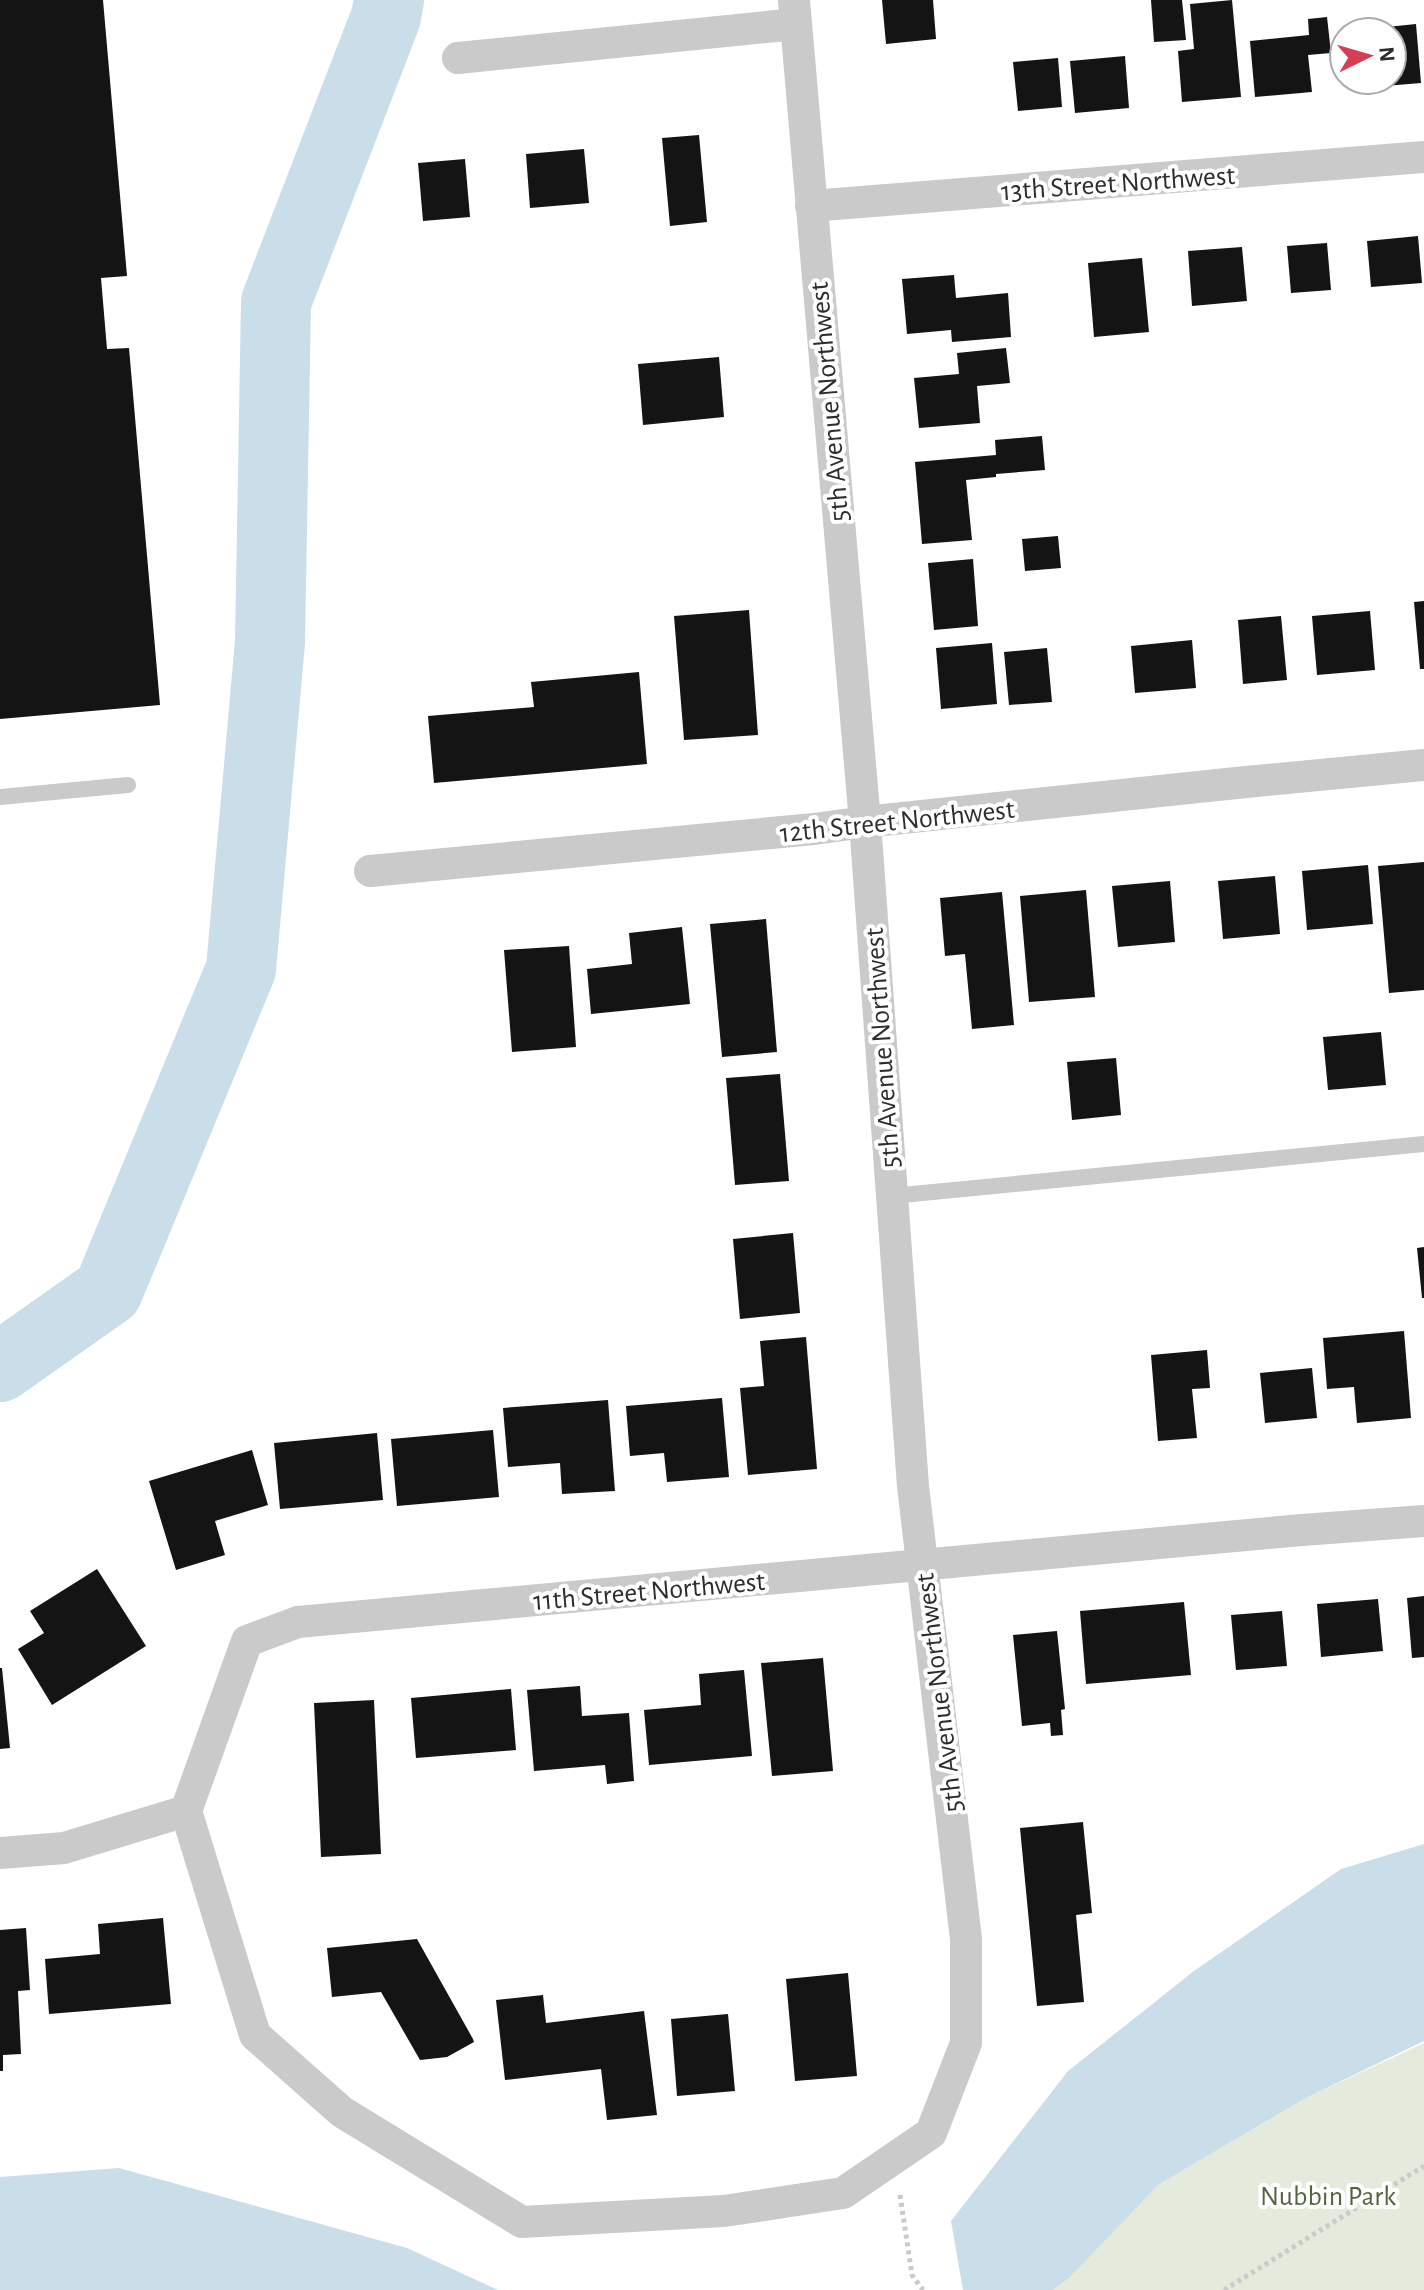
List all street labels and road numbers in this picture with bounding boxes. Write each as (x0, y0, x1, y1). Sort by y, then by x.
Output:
street label: 13th Street Northwest (1000, 162, 1236, 206)
street label: 5th Avenue Northwest (806, 281, 854, 523)
street label: 12th Street Northwest (779, 796, 1016, 848)
street label: 5th Avenue Northwest (861, 927, 905, 1169)
street label: 11th Street Northwest (532, 1568, 766, 1616)
street label: 5th Avenue Northwest (911, 1571, 969, 1814)

